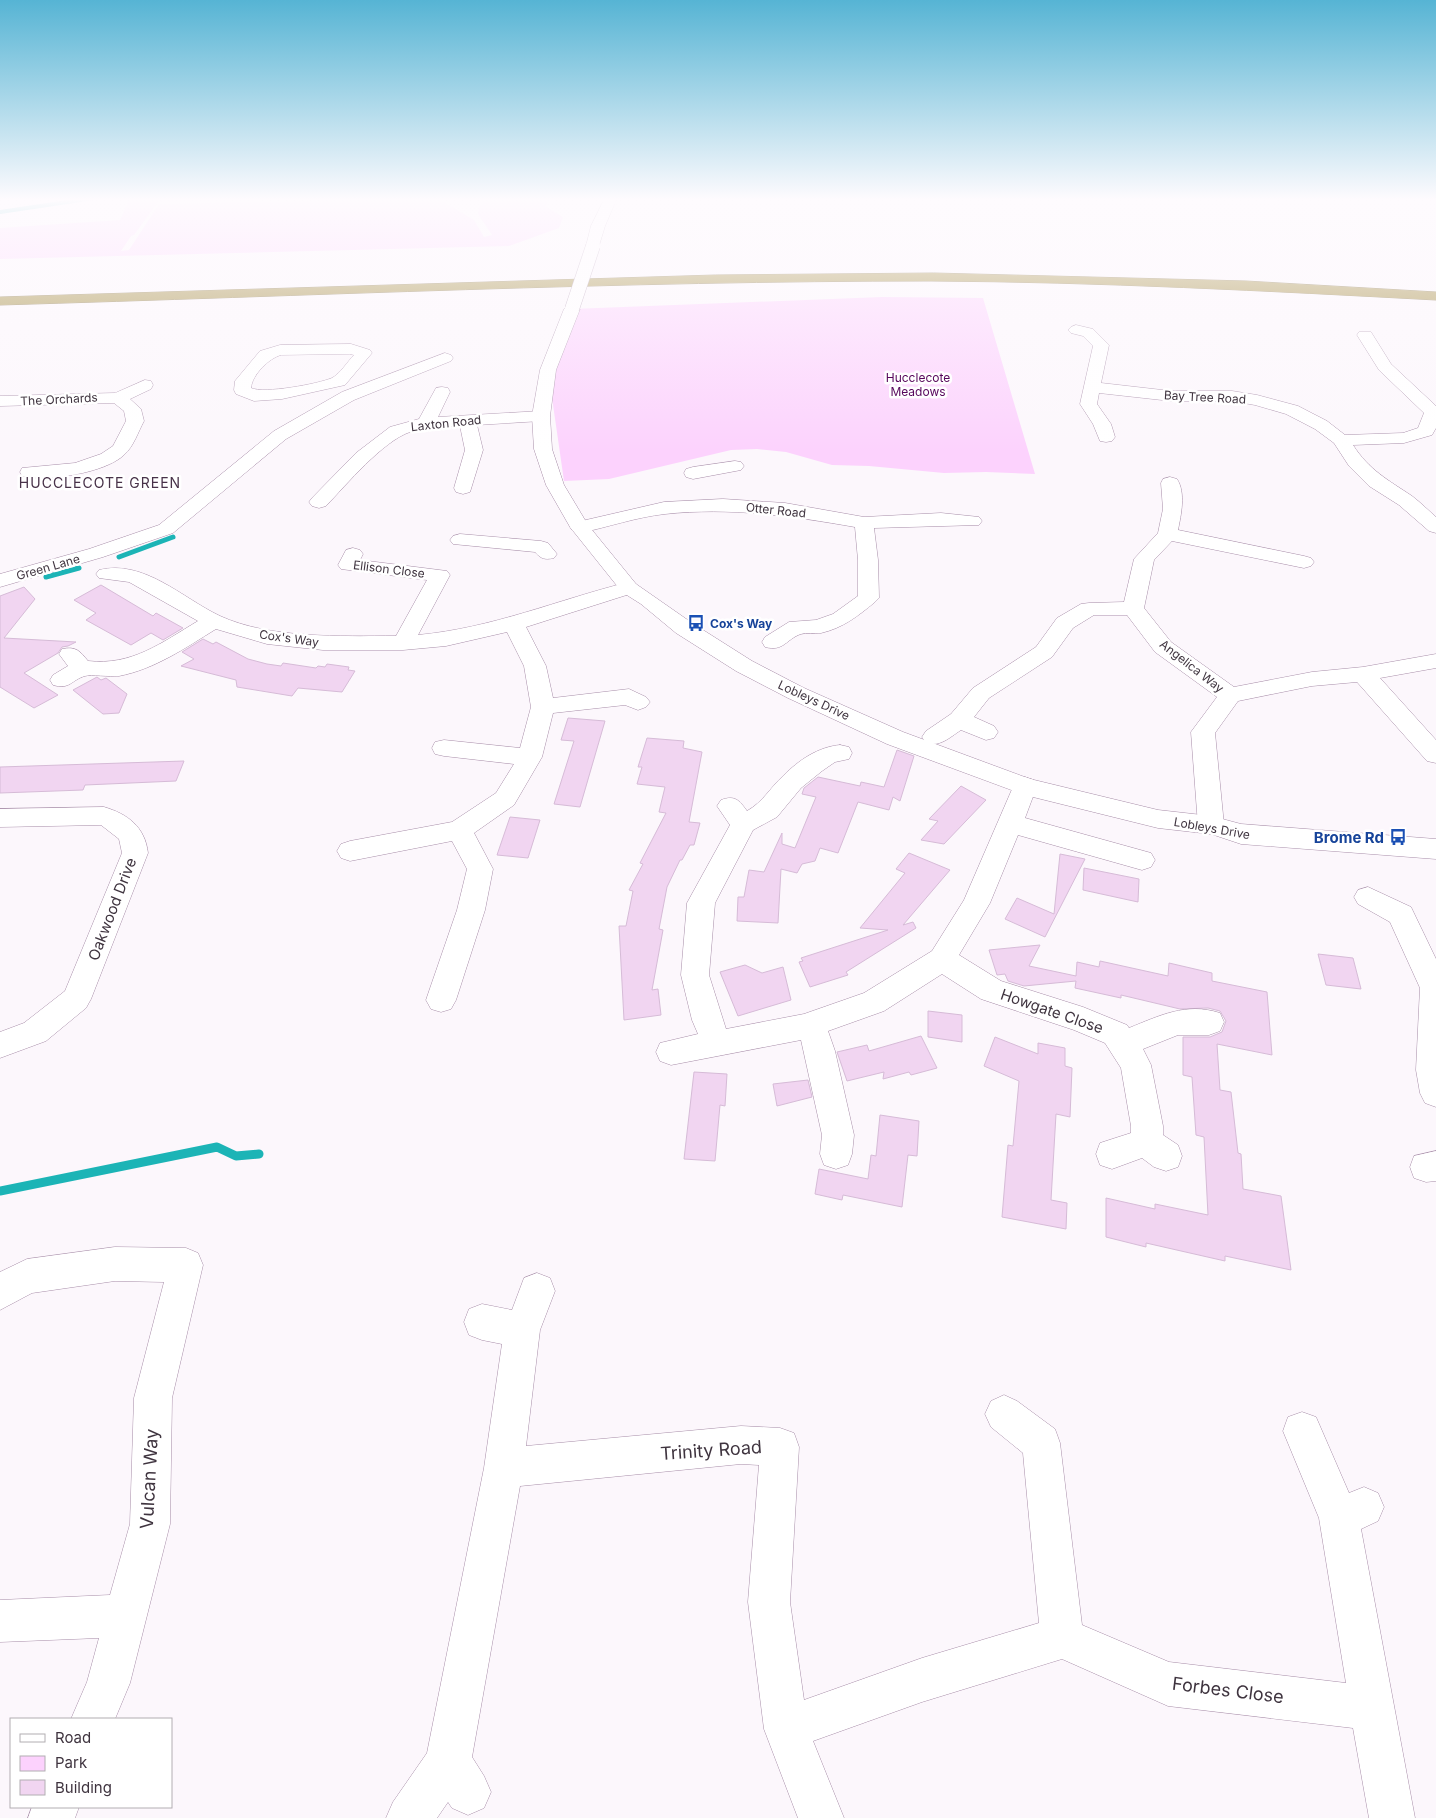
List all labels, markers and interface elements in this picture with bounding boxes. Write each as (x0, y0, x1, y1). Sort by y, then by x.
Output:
park label: Hucclecote Meadows (886, 370, 950, 399)
street label: Bay Tree Road (1164, 387, 1246, 407)
street label: The Orchards (20, 389, 98, 409)
street label: Laxton Road (410, 412, 482, 434)
district label: HUCCLECOTE GREEN (19, 474, 181, 491)
street label: Otter Road (745, 499, 807, 521)
street label: Green Lane (15, 551, 81, 583)
street label: Ellison Close (352, 557, 426, 581)
bus stop icon: Cox's Way (686, 613, 706, 633)
place label: Cox's Way (710, 616, 773, 631)
street label: Cox's Way (258, 626, 320, 650)
street label: Angelica Way (1157, 636, 1227, 696)
street label: Lobleys Drive (776, 677, 852, 723)
street label: Lobleys Drive (1173, 814, 1251, 842)
bus stop icon: Brome Rd (1388, 827, 1408, 847)
place label: Brome Rd (1314, 828, 1384, 847)
street label: Oakwood Drive (84, 855, 140, 963)
street label: Howgate Close (998, 985, 1106, 1037)
street label: Vulcan Way (136, 1428, 162, 1530)
street label: Trinity Road (659, 1436, 763, 1464)
street label: Forbes Close (1171, 1673, 1285, 1707)
legend (10, 1718, 172, 1808)
text: Road (55, 1728, 91, 1747)
text: Park (55, 1753, 88, 1772)
text: Building (55, 1778, 112, 1797)

